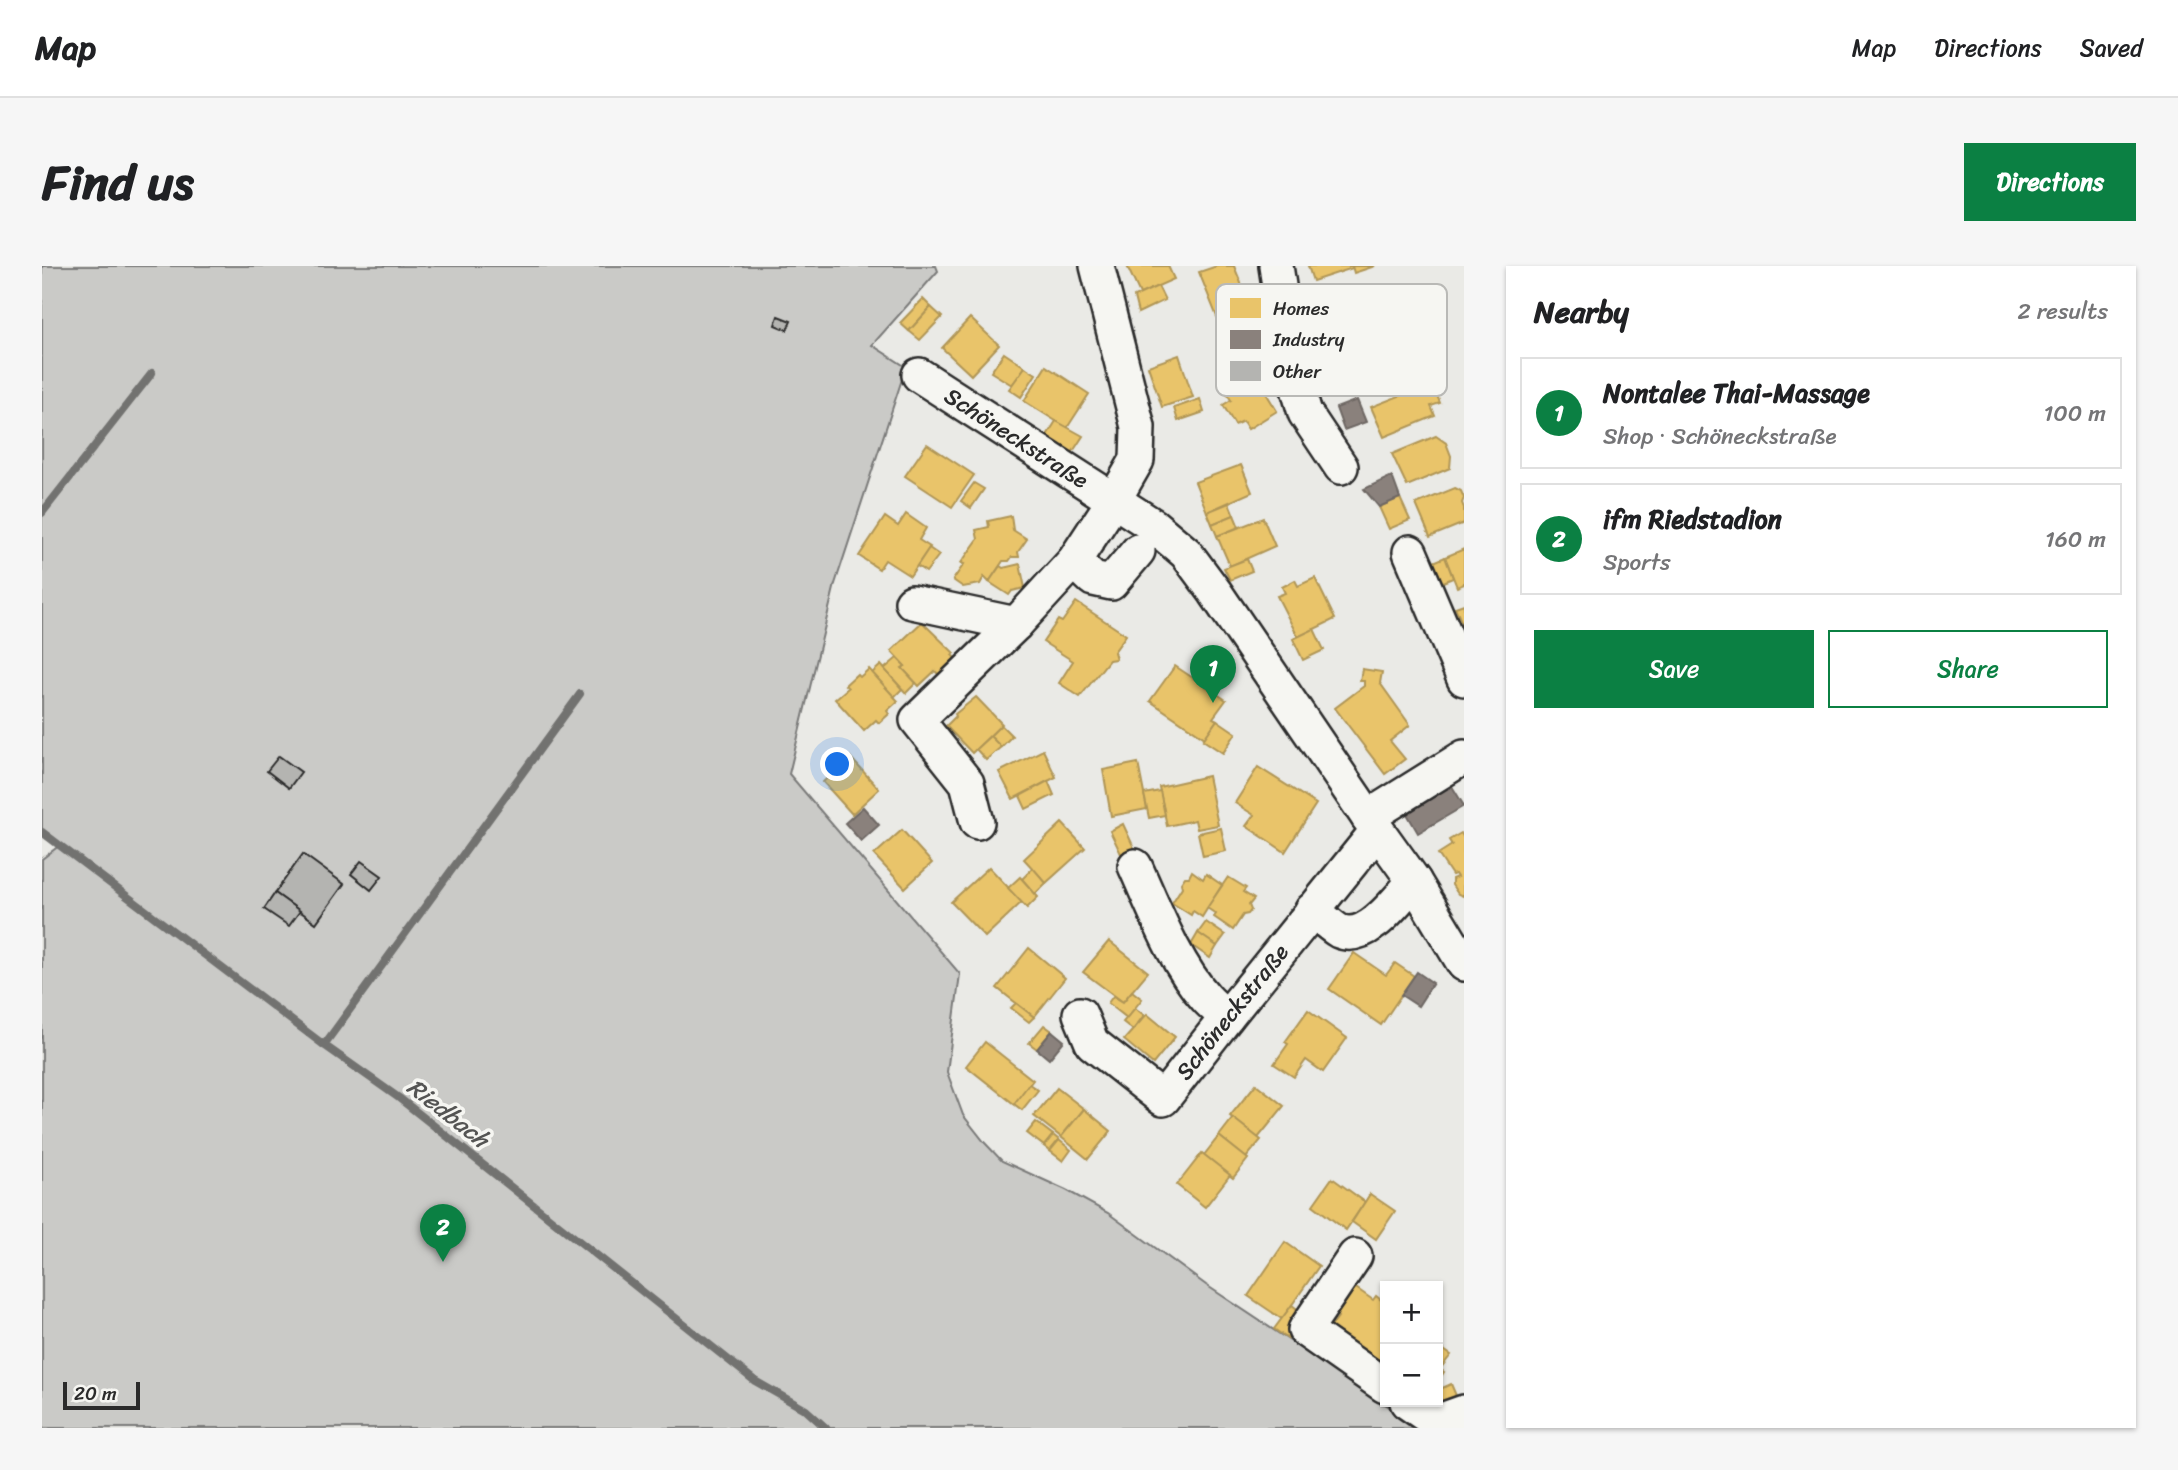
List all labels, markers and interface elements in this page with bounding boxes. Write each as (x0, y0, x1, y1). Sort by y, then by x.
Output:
text: Map (35, 19, 96, 77)
text: Map (1852, 27, 1896, 69)
text: Directions (1934, 27, 2042, 69)
text: Saved (2080, 27, 2143, 69)
text: Find us (42, 139, 194, 226)
button: Directions (1964, 143, 2136, 221)
legend (1216, 284, 1447, 396)
text: Nearby (1534, 285, 1629, 339)
text: 2 results (2017, 291, 2108, 332)
text: Homes (1273, 292, 1329, 325)
text: Industry (1272, 323, 1345, 356)
text: Other (1273, 355, 1322, 388)
text: Nontalee Thai-Massage (1603, 370, 1870, 416)
street label: Schöneckstraße (936, 376, 1097, 500)
text: 1 (1554, 393, 1564, 434)
text: 100 m (2043, 393, 2106, 434)
text: Shop · Schöneckstraße (1603, 416, 1837, 457)
text: ifm Riedstadion (1603, 496, 1782, 542)
text: 2 (1552, 519, 1566, 560)
text: 160 m (2045, 519, 2106, 560)
text: Sports (1603, 542, 1671, 583)
button: Save (1534, 630, 1814, 708)
button: Share (1828, 630, 2108, 708)
pin: 1 (1190, 645, 1236, 703)
your location (820, 747, 854, 781)
street label: Schöneckstraße (1164, 934, 1299, 1089)
water label: Riedbach (397, 1067, 501, 1160)
pin: 2 (420, 1204, 466, 1262)
map controls (1380, 1281, 1443, 1407)
button: + (1380, 1281, 1443, 1344)
button: − (1380, 1344, 1443, 1407)
text: 20 m (74, 1377, 117, 1410)
scale bar (63, 1379, 140, 1411)

